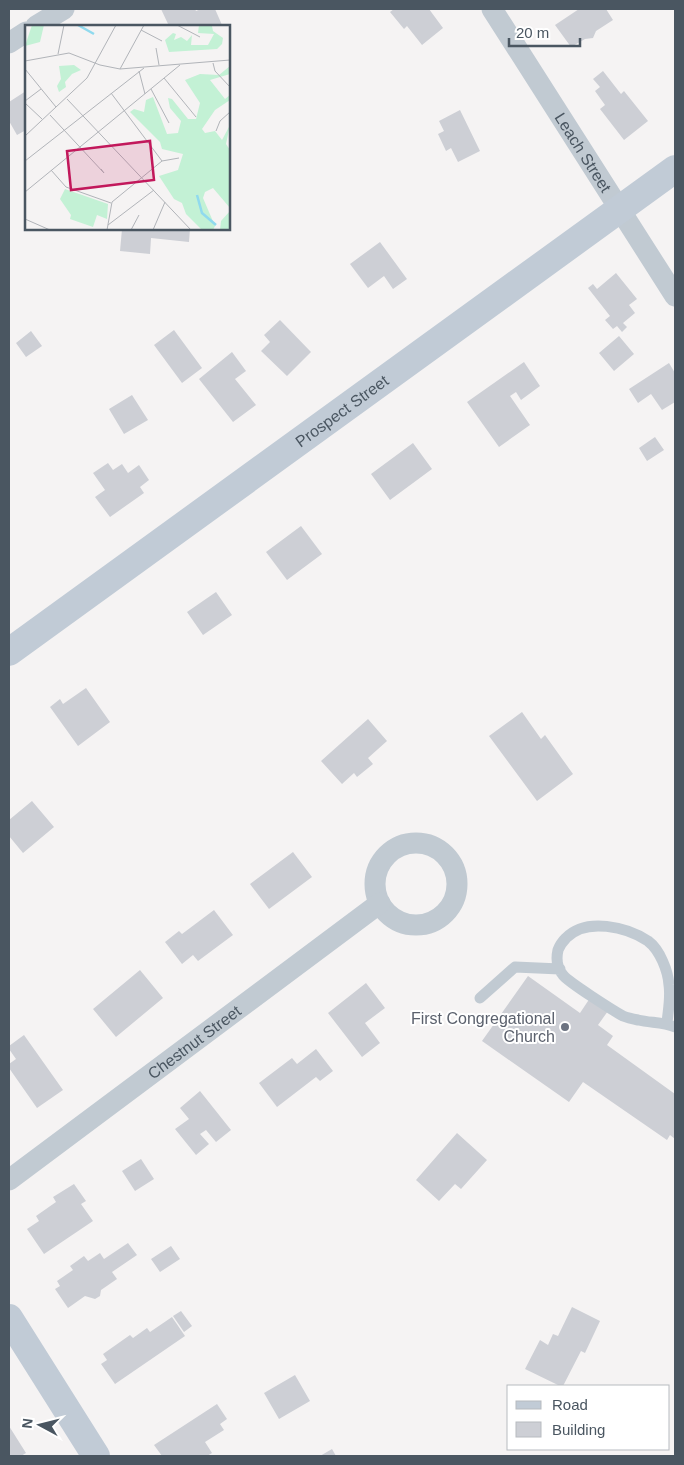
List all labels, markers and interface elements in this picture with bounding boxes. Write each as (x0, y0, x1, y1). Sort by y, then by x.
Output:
scale bar (509, 15, 580, 47)
text: 20 m (516, 24, 549, 41)
inset map (25, 25, 230, 230)
street label: Leach Street (551, 110, 615, 196)
street label: Prospect Street (292, 372, 392, 450)
street label: Chestnut Street (145, 1002, 244, 1082)
place label: First Congregational Church (411, 1010, 555, 1045)
marker: First Congregational Church (559, 1021, 571, 1033)
legend (507, 1385, 669, 1450)
text: Road (552, 1396, 588, 1413)
north arrow (15, 1400, 65, 1450)
text: N (19, 1417, 36, 1429)
text: Building (552, 1421, 605, 1438)

